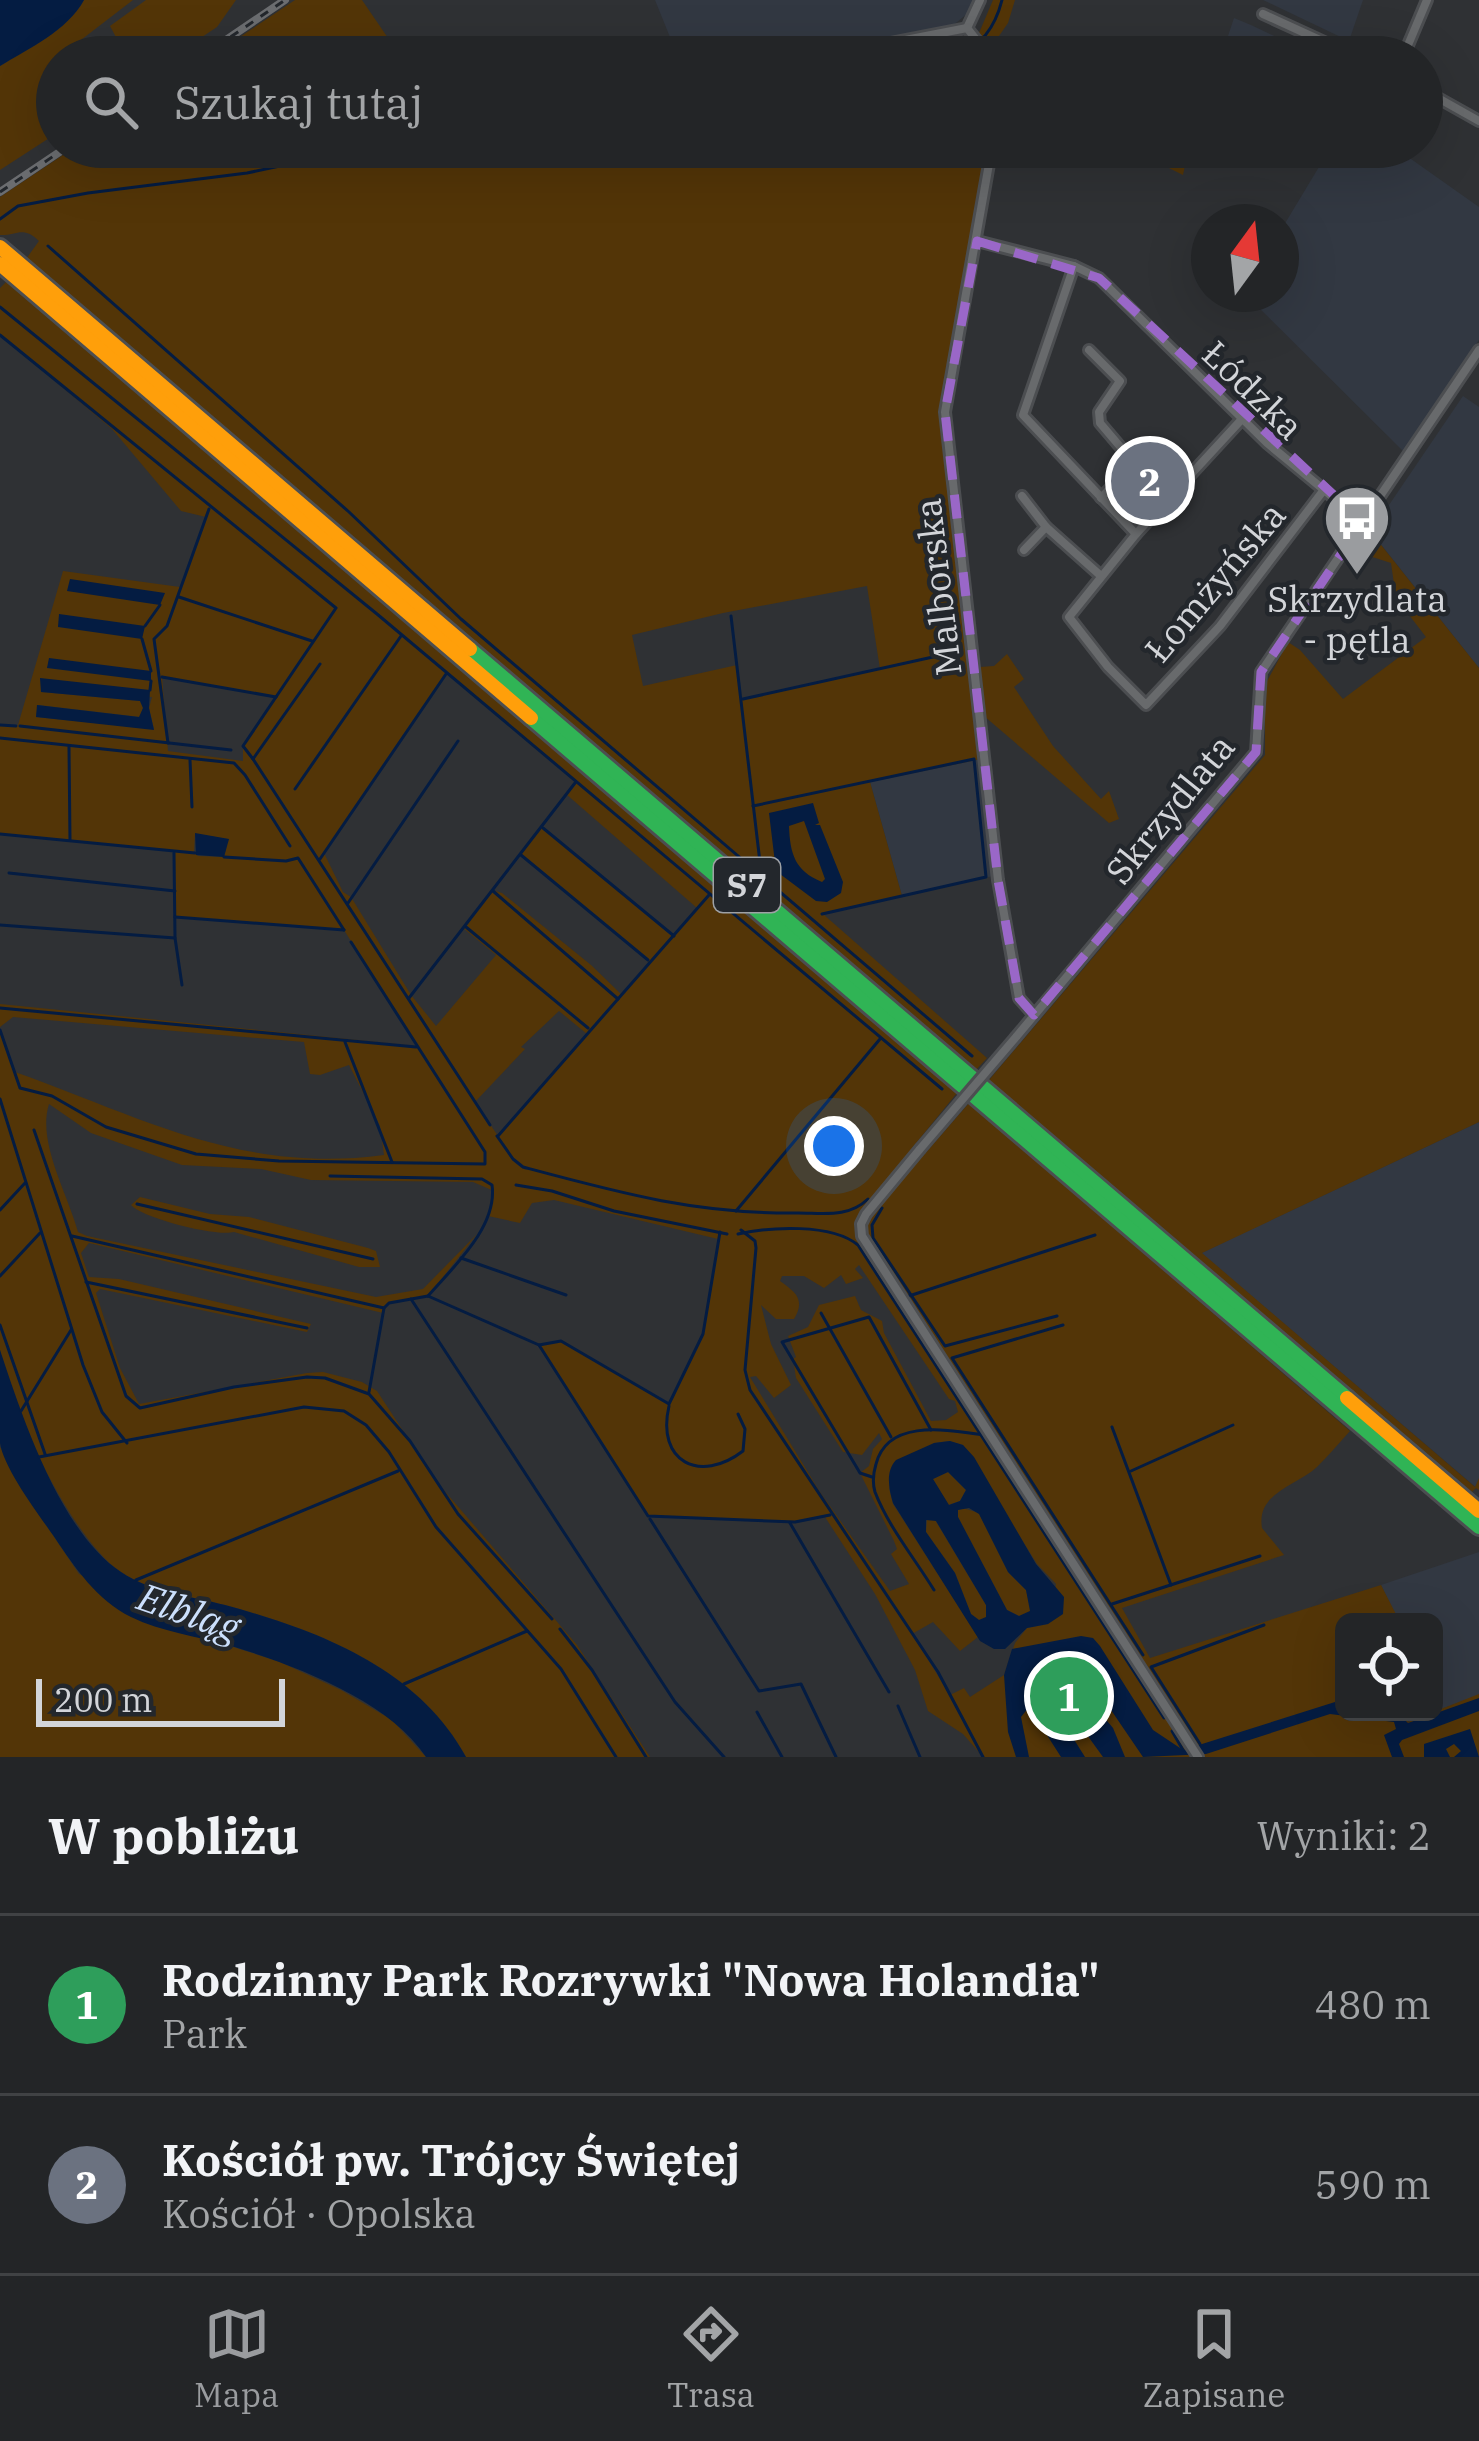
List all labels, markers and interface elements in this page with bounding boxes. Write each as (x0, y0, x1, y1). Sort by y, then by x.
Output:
search box (36, 36, 1443, 168)
icon: search (78, 69, 144, 135)
text: Szukaj tutaj (174, 73, 423, 131)
north arrow (1191, 204, 1299, 312)
street label: Łódzka (1193, 330, 1314, 449)
pin: 2 (1111, 436, 1189, 526)
bus stop icon: Skrzydlata - pętla (1322, 483, 1392, 577)
street label: Łomżyńska (1134, 492, 1295, 671)
street label: Malborska (903, 496, 972, 678)
place label: Skrzydlata - pętla (1267, 575, 1447, 663)
street label: Skrzydlata (1095, 724, 1244, 893)
road number: S7 (714, 858, 780, 912)
your location (804, 1116, 864, 1176)
water label: Elbląg (130, 1570, 248, 1653)
map controls (1335, 1613, 1443, 1721)
button: locate (1335, 1613, 1443, 1721)
pin: 1 (1030, 1651, 1108, 1741)
scale bar (36, 1673, 285, 1726)
text: 200 m (54, 1678, 153, 1721)
text: W pobliżu (48, 1802, 299, 1868)
text: Wyniki: 2 (1257, 1810, 1431, 1861)
text: Rodzinny Park Rozrywki "Nowa Holandia" (162, 1950, 1100, 2008)
text: 1 (75, 1979, 99, 2030)
text: 480 m (1315, 1979, 1431, 2030)
text: Park (162, 2008, 247, 2059)
text: Kościół pw. Trójcy Świętej (162, 2130, 740, 2188)
text: 2 (75, 2159, 99, 2210)
text: 590 m (1315, 2159, 1431, 2210)
text: Kościół · Opolska (162, 2188, 476, 2239)
tab: Mapa (194, 2301, 279, 2416)
tab: Trasa (667, 2301, 755, 2416)
tab: Zapisane (1143, 2301, 1285, 2416)

